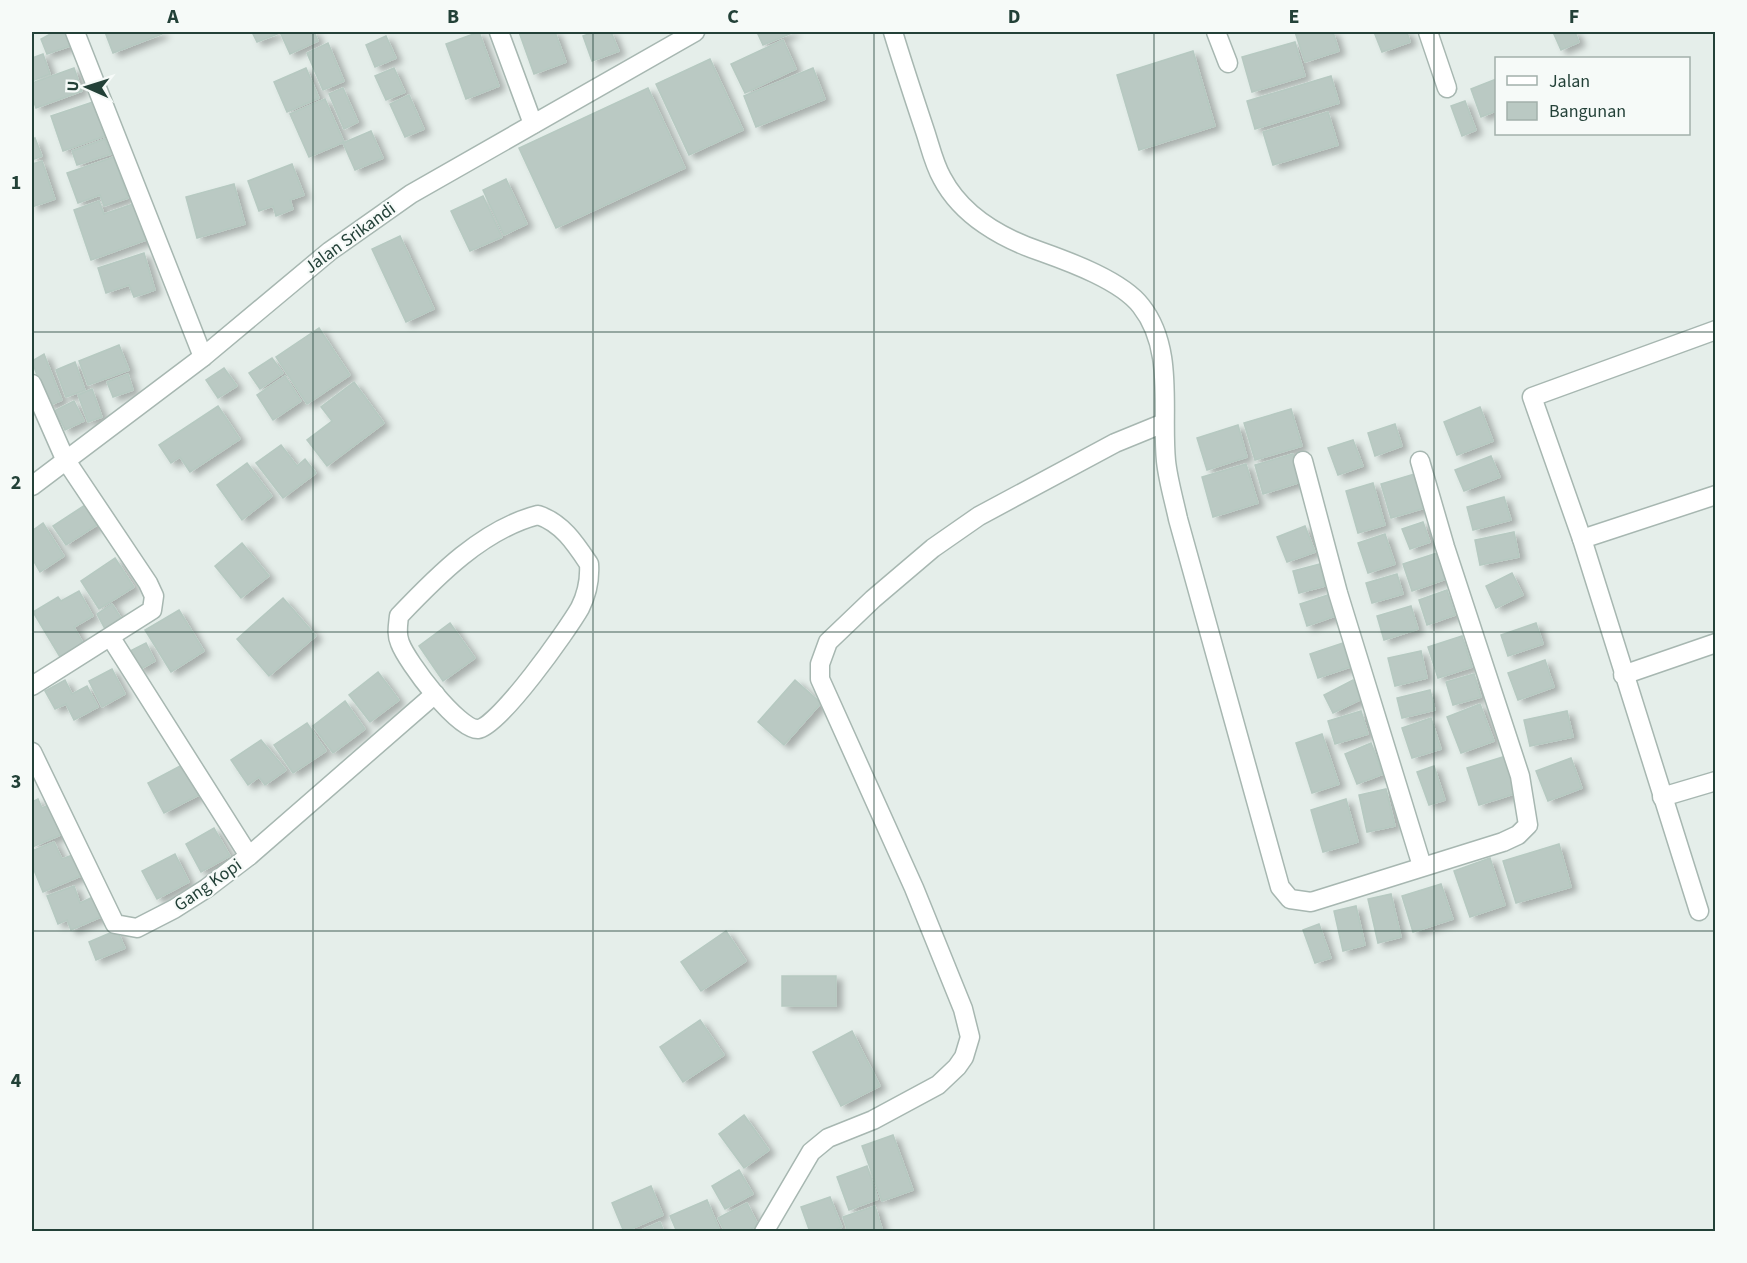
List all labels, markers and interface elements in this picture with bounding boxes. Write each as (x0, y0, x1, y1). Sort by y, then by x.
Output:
text: A (166, 3, 179, 31)
text: B (447, 3, 459, 31)
text: C (727, 3, 739, 31)
text: D (1008, 3, 1020, 31)
text: E (1289, 3, 1299, 31)
text: F (1569, 3, 1579, 31)
north arrow (57, 57, 117, 117)
legend (1495, 57, 1690, 135)
text: Jalan (1549, 69, 1590, 94)
text: U (62, 80, 84, 92)
text: Bangunan (1549, 99, 1626, 124)
text: 1 (11, 169, 21, 197)
street label: Jalan Srikandi (299, 196, 401, 280)
text: 2 (11, 469, 21, 497)
text: 3 (11, 768, 21, 796)
street label: Gang Kopi (169, 853, 247, 917)
text: 4 (11, 1067, 22, 1095)

